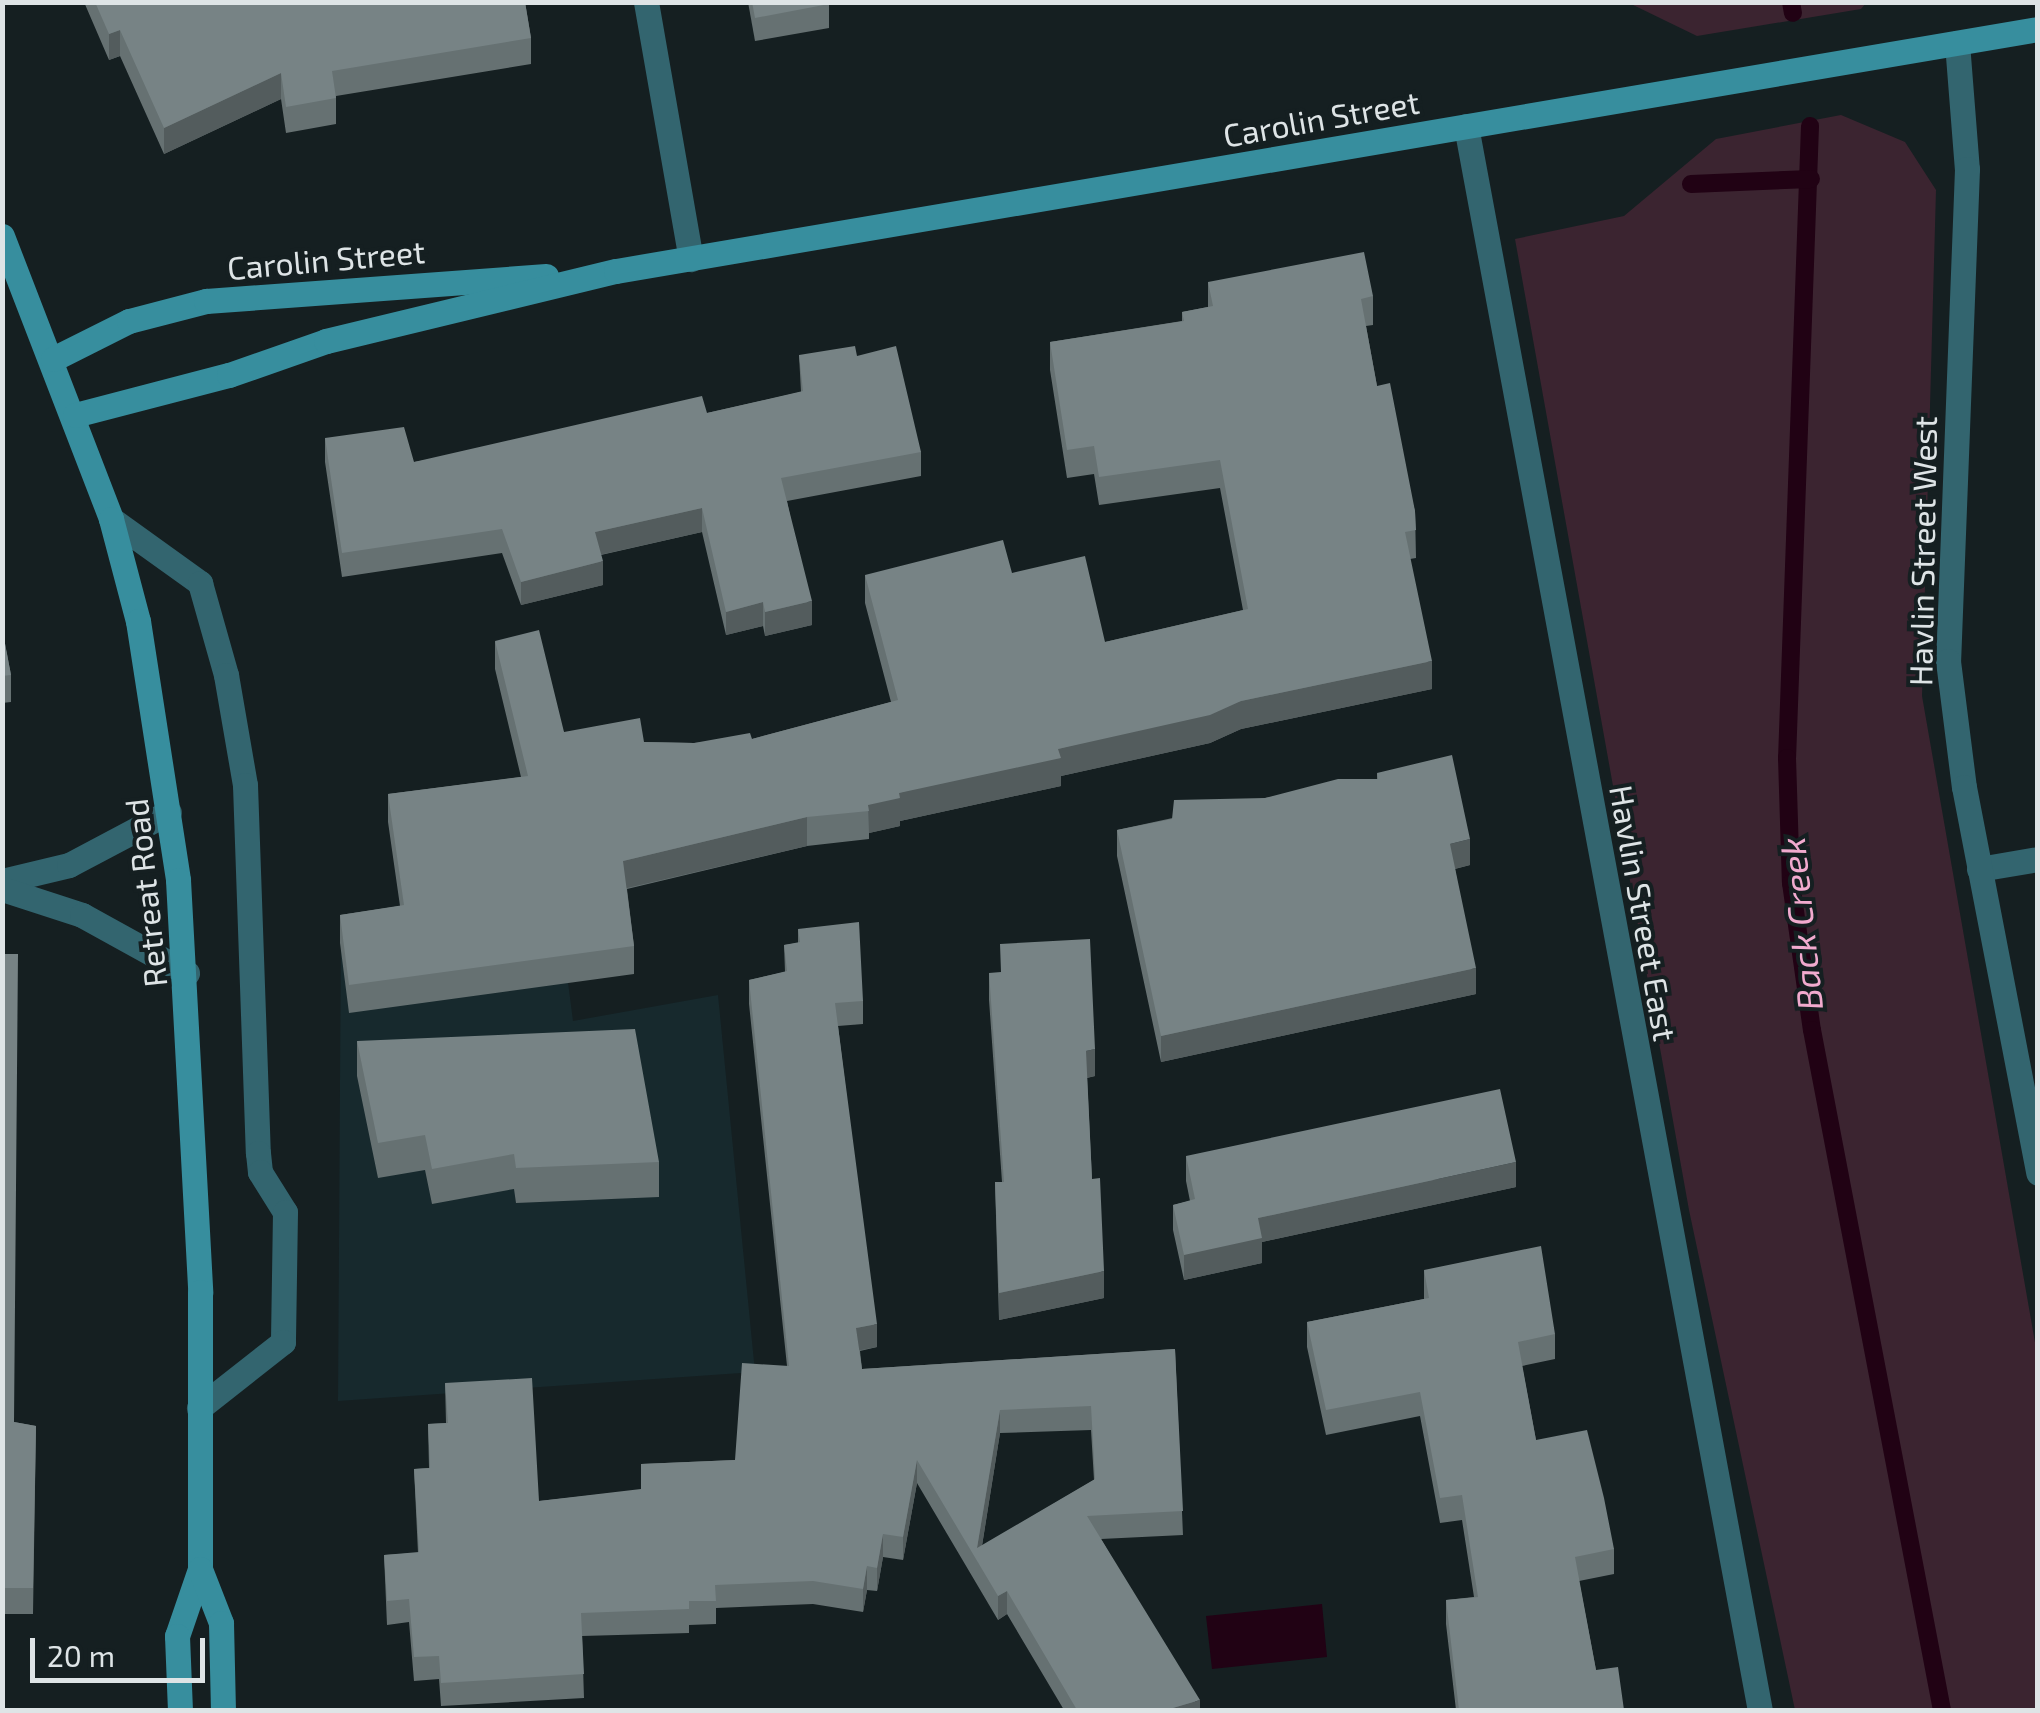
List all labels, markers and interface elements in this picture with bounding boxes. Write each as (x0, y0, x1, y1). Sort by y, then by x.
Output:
street label: Carolin Street (1220, 82, 1422, 154)
street label: Carolin Street (225, 231, 427, 287)
street label: Havlin Street West (1900, 415, 1944, 687)
street label: Havlin Street East (1603, 782, 1685, 1044)
street label: Retreat Road (116, 797, 174, 989)
water label: Back Creek (1770, 835, 1830, 1013)
scale bar (35, 1618, 210, 1680)
text: 20 m (47, 1637, 115, 1673)

